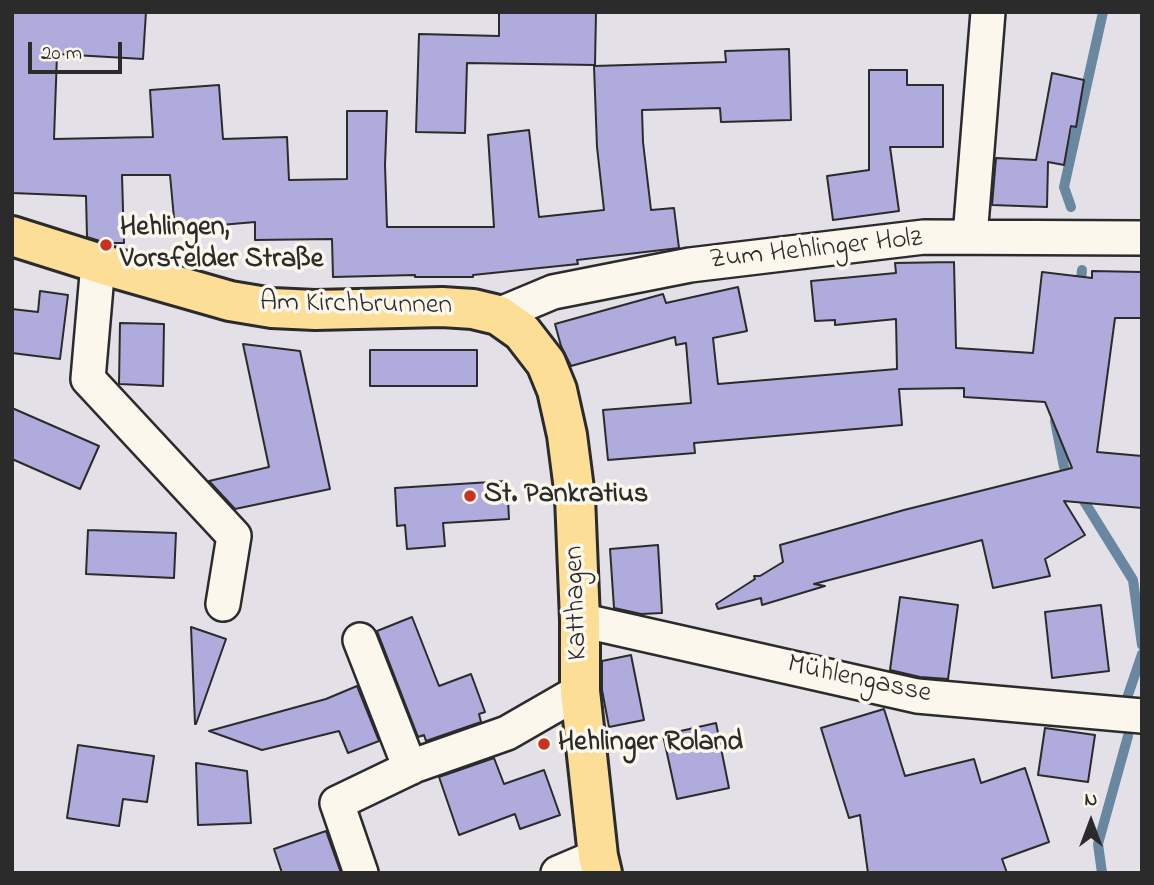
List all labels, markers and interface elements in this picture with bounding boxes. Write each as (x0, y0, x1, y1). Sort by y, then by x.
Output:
scale bar (32, 28, 126, 72)
text: 20 m (41, 39, 82, 69)
place label: Hehlingen, Vorsfelder Straße (120, 212, 323, 278)
street label: Zum Hehlinger Holz (708, 223, 924, 279)
marker: Hehlingen, Vorsfelder Straße (98, 237, 114, 253)
street label: Am Kirchbrunnen (260, 288, 452, 324)
place label: St. Pankratius (484, 479, 648, 513)
marker: St. Pankratius (462, 488, 478, 504)
street label: Katthagen (559, 545, 597, 661)
street label: Mühlengasse (784, 649, 934, 713)
place label: Hehlinger Roland (558, 727, 743, 761)
marker: Hehlinger Roland (536, 736, 552, 752)
north arrow (1056, 787, 1126, 857)
text: N (1085, 787, 1097, 814)

